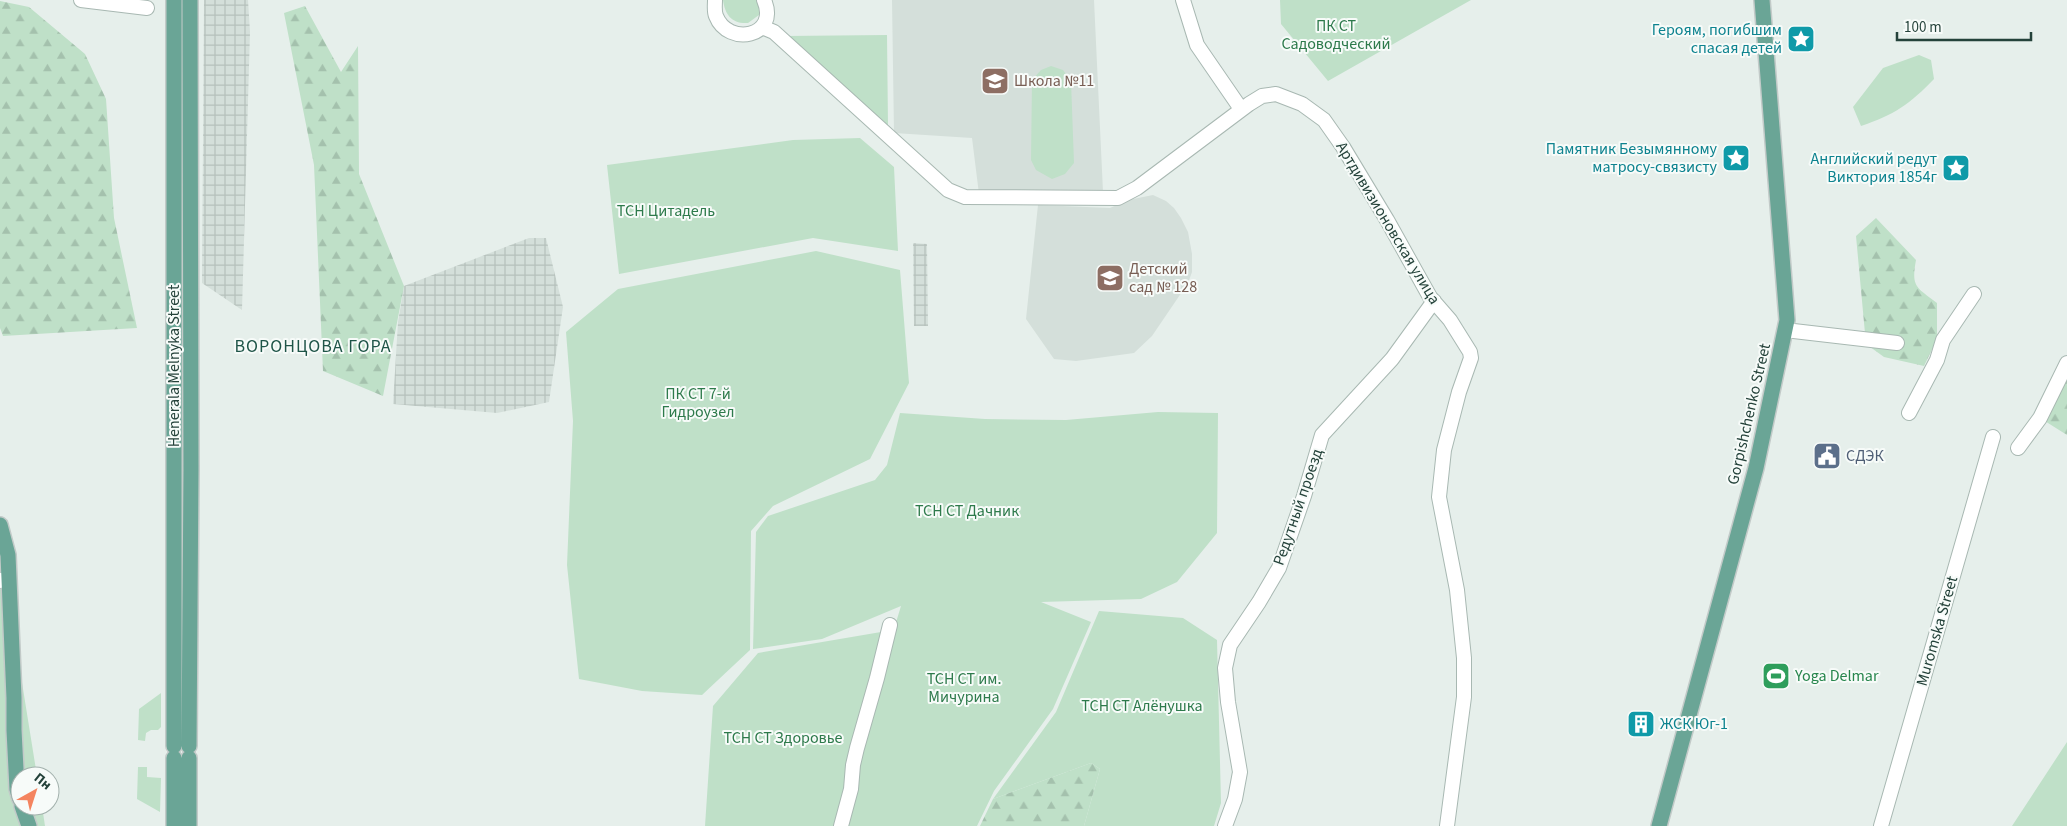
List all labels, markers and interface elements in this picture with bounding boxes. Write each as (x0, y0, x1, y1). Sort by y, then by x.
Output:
scale bar (1897, 10, 2031, 42)
park label: ПК СТ Садоводческий (1281, 15, 1391, 55)
text: 100 m (1904, 17, 1942, 38)
place label: Героям, погибшим спасая детей (1652, 19, 1782, 59)
place icon: Героям, погибшим спасая детей (1786, 24, 1816, 54)
school or university icon: Школа №11 (980, 66, 1010, 96)
place label: Школа №11 (1014, 70, 1094, 92)
street label: Артдивизионовская улица (1331, 138, 1445, 308)
place label: Памятник Безымянному матросу-связисту (1546, 138, 1718, 178)
place icon: Памятник Безымянному матросу-связисту (1721, 143, 1751, 173)
place label: Английский редут Виктория 1854г (1810, 148, 1937, 188)
place icon: Английский редут Виктория 1854г (1941, 153, 1971, 183)
park label: ТСН Цитадель (617, 200, 715, 222)
place label: Детский сад № 128 (1129, 258, 1197, 298)
school or university icon: Детский сад № 128 (1095, 263, 1125, 293)
street label: Henerala Melnyka Street (163, 284, 185, 447)
district label: ВОРОНЦОВА ГОРА (234, 334, 392, 359)
street label: Gorpishchenko Street (1722, 341, 1776, 487)
park label: ПК СТ 7-й Гидроузел (661, 383, 735, 423)
public building icon: СДЭК (1812, 441, 1842, 471)
street label: Редутный проезд (1268, 445, 1328, 568)
place label: СДЭК (1846, 445, 1884, 467)
park label: ТСН СТ Дачник (915, 500, 1019, 522)
street label: Muromska Street (1911, 573, 1963, 689)
sports icon: Yoga Delmar (1761, 661, 1791, 691)
place label: Yoga Delmar (1794, 665, 1879, 687)
park label: ТСН СТ им. Мичурина (927, 668, 1001, 708)
park label: ТСН СТ Алёнушка (1081, 695, 1203, 717)
building icon: ЖСК Юг-1 (1626, 709, 1656, 739)
place label: ЖСК Юг-1 (1660, 713, 1728, 735)
park label: ТСН СТ Здоровье (723, 727, 843, 749)
north arrow (10, 766, 60, 816)
text: Пн (29, 768, 56, 795)

